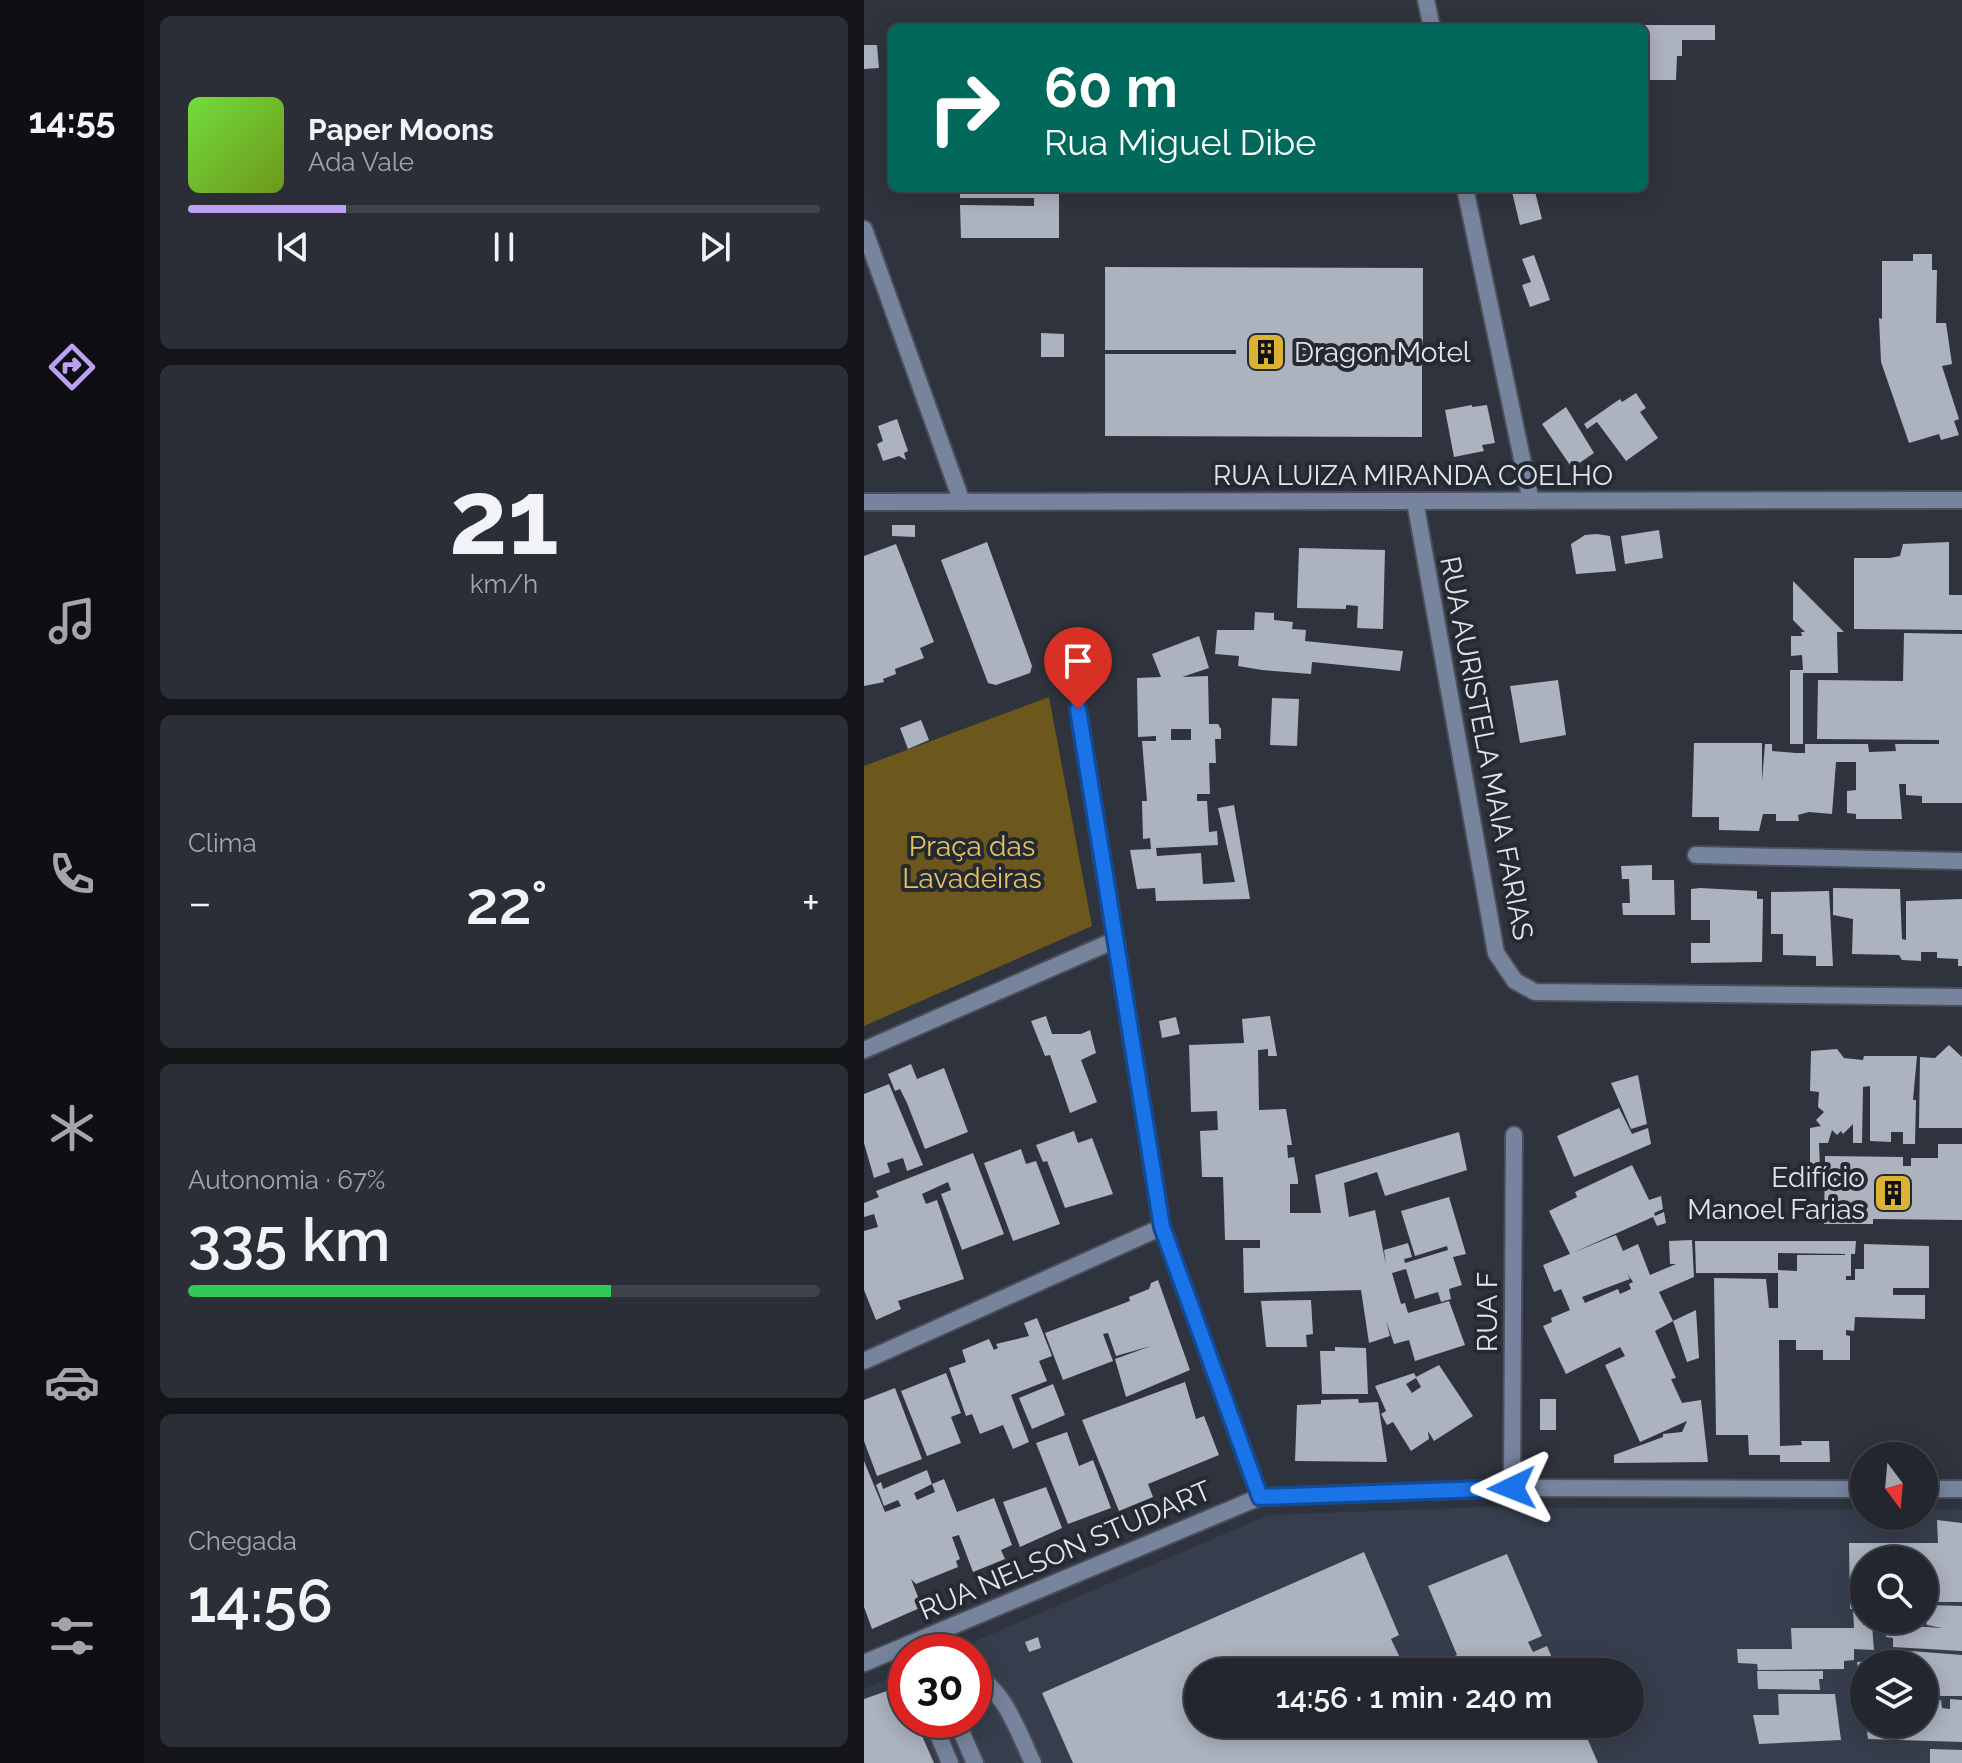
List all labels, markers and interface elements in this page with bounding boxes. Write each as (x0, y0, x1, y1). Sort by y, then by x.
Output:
text: 60 m (1044, 54, 1178, 120)
icon: right (912, 56, 1016, 160)
text: 14:55 (28, 99, 116, 141)
text: Paper Moons (308, 112, 494, 147)
text: Rua Miguel Dibe (1044, 121, 1316, 163)
text: Ada Vale (308, 147, 414, 177)
icon: previous (271, 225, 315, 269)
icon: pause (482, 225, 526, 269)
icon: next (693, 225, 737, 269)
building icon: Dragon Motel (1245, 331, 1287, 373)
place label: Dragon Motel (1294, 336, 1471, 369)
icon: directions (44, 339, 100, 395)
text: 21 (449, 456, 559, 578)
street label: RUA LUIZA MIRANDA COELHO (1213, 459, 1613, 492)
street label: RUA AURISTELA MAIA FARIAS (1433, 553, 1540, 943)
text: km/h (470, 569, 538, 599)
icon: music (44, 593, 100, 649)
pin (1044, 627, 1112, 709)
icon: arrive (1056, 639, 1100, 683)
text: Clima (188, 828, 257, 858)
park label: Praça das Lavadeiras (902, 830, 1042, 895)
icon: phone (44, 846, 100, 902)
text: 22° (466, 868, 548, 938)
text: − (188, 877, 212, 928)
text: + (802, 877, 820, 928)
icon: climate (44, 1100, 100, 1156)
place label: Edifício Manoel Farias (1687, 1161, 1865, 1226)
text: Autonomia · 67% (188, 1165, 385, 1195)
building icon: Edifício Manoel Farias (1872, 1172, 1914, 1214)
text: 335 km (188, 1205, 390, 1275)
street label: RUA F (1471, 1272, 1504, 1352)
icon: car (44, 1354, 100, 1410)
north arrow (1850, 1442, 1938, 1530)
map controls (1850, 1442, 1938, 1738)
position arrow (1470, 1446, 1554, 1530)
street label: RUA NELSON STUDART (914, 1474, 1216, 1627)
text: Chegada (188, 1526, 297, 1556)
button: search (1850, 1546, 1938, 1634)
text: 14:56 (188, 1566, 333, 1636)
icon: filters (44, 1608, 100, 1664)
speed limit sign: 30 (888, 1634, 992, 1738)
button: layers (1850, 1650, 1938, 1738)
text: 14:56 · 1 min · 240 m (1276, 1680, 1552, 1715)

